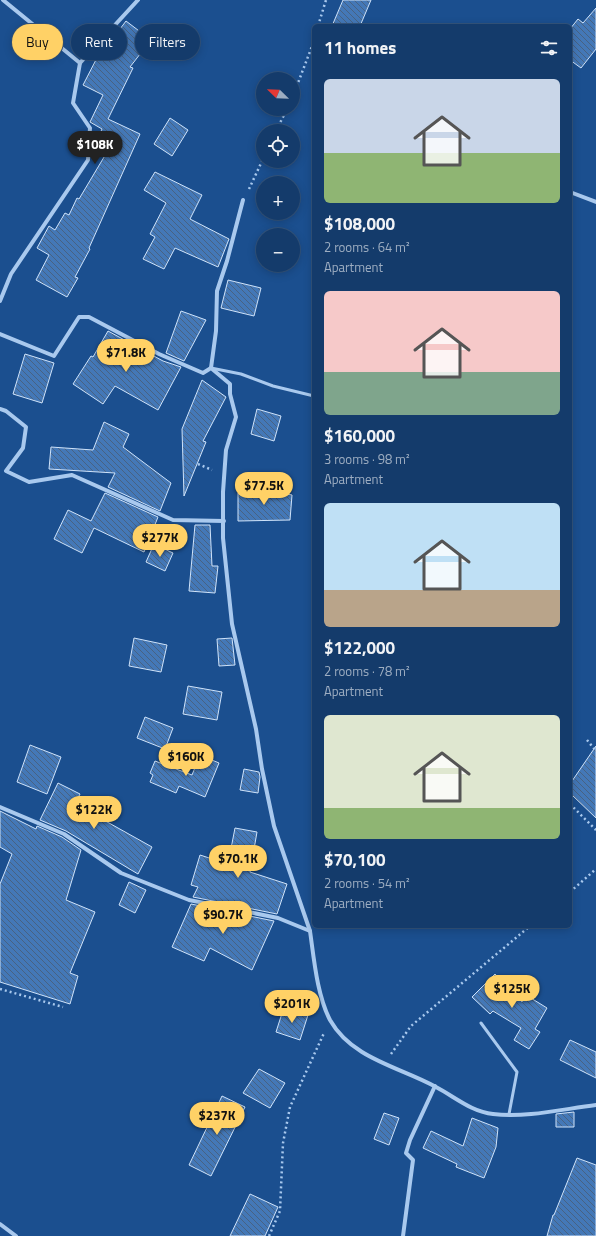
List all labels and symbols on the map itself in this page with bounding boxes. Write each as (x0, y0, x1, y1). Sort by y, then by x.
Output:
north arrow (256, 72, 300, 116)
pin: $108K (67, 131, 123, 165)
pin: $71.8K (93, 339, 159, 373)
pin: $77.5K (231, 472, 297, 506)
pin: $277K (132, 524, 188, 558)
pin: $160K (158, 743, 214, 777)
pin: $122K (66, 796, 122, 830)
pin: $70.1K (205, 845, 271, 879)
pin: $90.7K (190, 901, 256, 935)
pin: $125K (484, 975, 540, 1009)
pin: $201K (264, 990, 320, 1024)
pin: $237K (189, 1102, 245, 1136)

